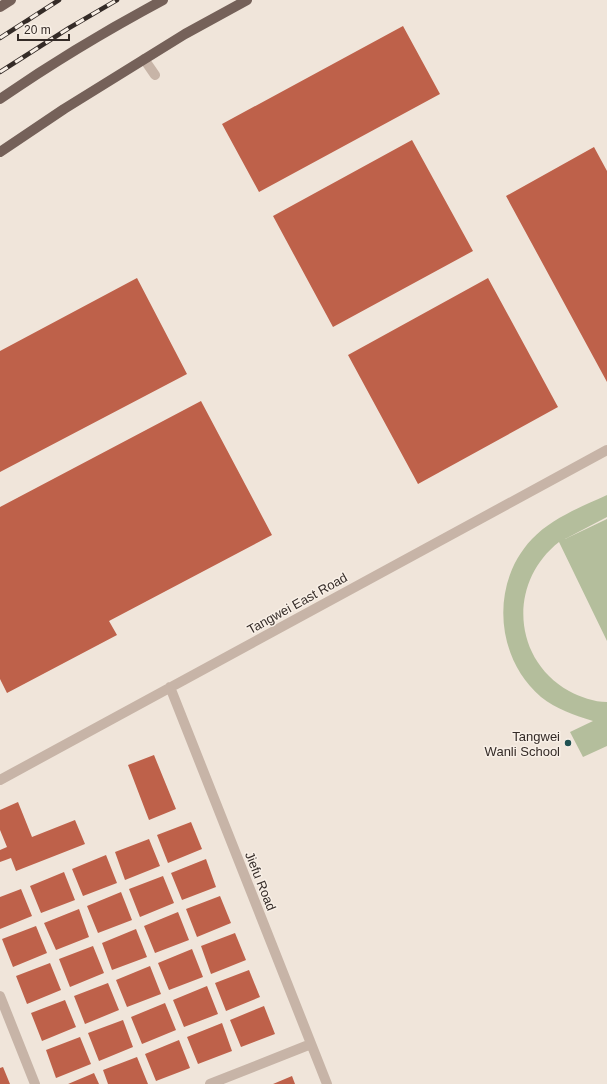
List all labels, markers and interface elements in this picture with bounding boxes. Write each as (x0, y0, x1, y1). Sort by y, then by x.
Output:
scale bar (18, 16, 69, 42)
text: 20 m (24, 23, 51, 37)
street label: Tangwei East Road (245, 570, 350, 637)
place label: Tangwei Wanli School (485, 729, 560, 759)
marker: Tangwei Wanli School (563, 738, 573, 748)
street label: Jiefu Road (242, 850, 279, 913)

